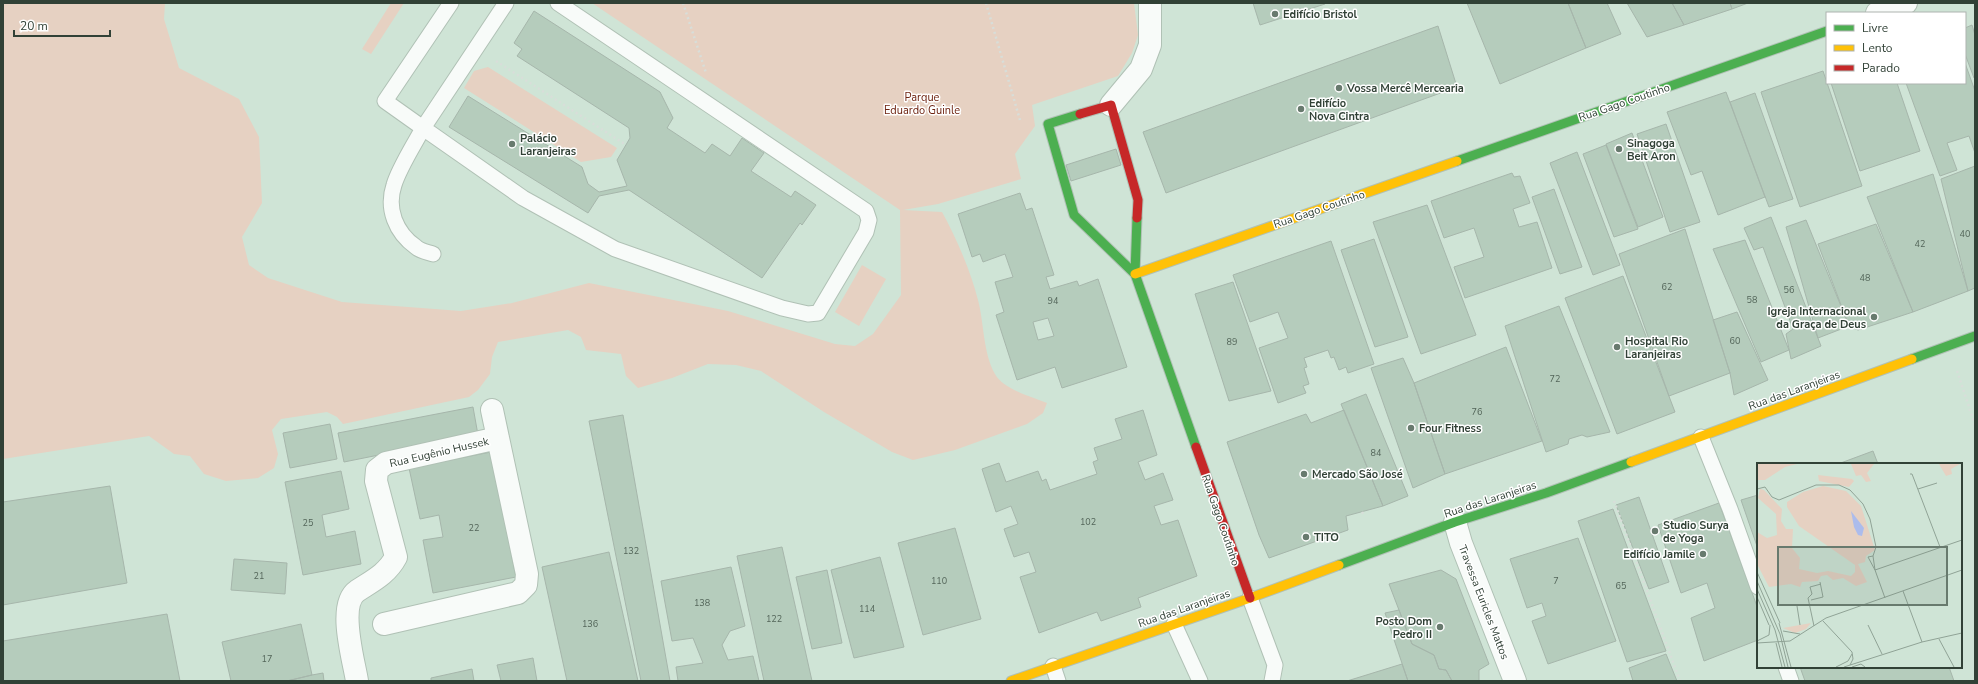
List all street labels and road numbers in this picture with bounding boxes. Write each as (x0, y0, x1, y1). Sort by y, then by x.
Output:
street label: Rua Gago Coutinho (1576, 80, 1672, 125)
street label: Rua Gago Coutinho (1271, 187, 1367, 232)
street label: Rua das Laranjeiras (1746, 367, 1842, 414)
street label: Rua Eugênio Hussek (388, 434, 491, 471)
street label: Rua Gago Coutinho (1198, 472, 1243, 568)
street label: Rua das Laranjeiras (1442, 477, 1538, 521)
street label: Travessa Euricles Mattos (1455, 543, 1512, 662)
street label: Rua das Laranjeiras (1136, 586, 1232, 631)

